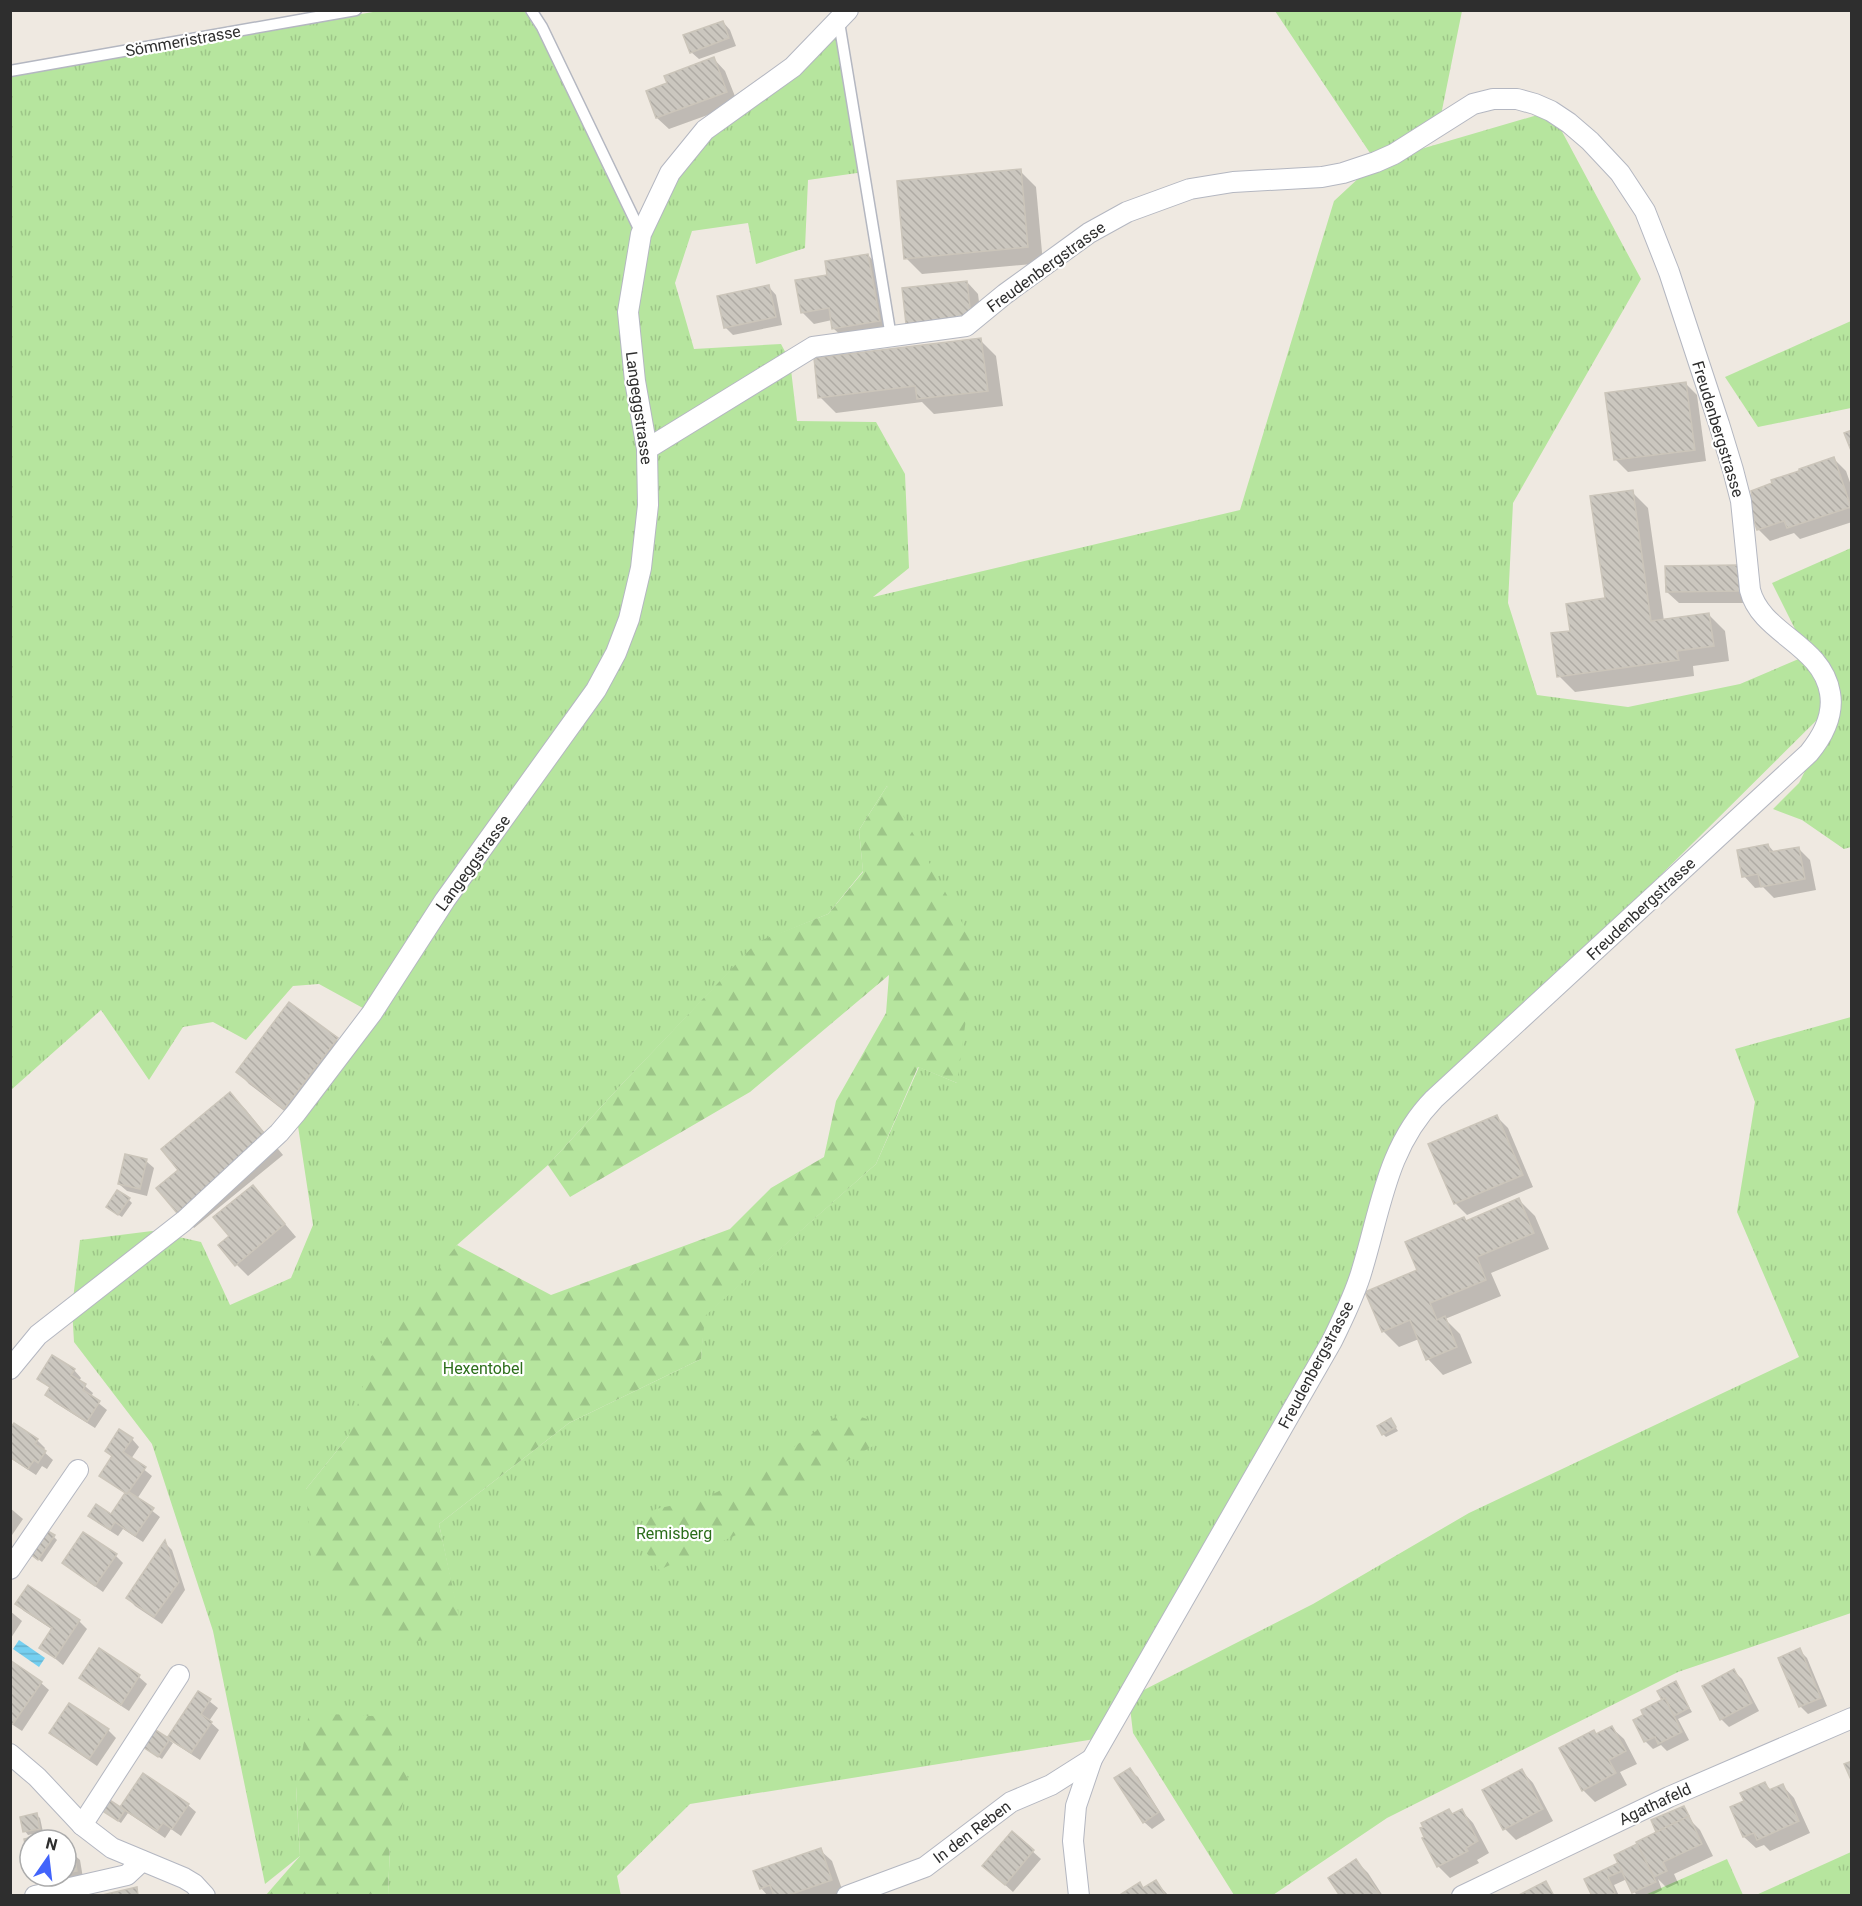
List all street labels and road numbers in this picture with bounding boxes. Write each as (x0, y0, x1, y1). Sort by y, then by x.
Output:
street label: Sömmeristrasse (124, 22, 242, 60)
street label: Freudenbergstrasse (983, 218, 1109, 316)
street label: Langeggstrasse (622, 350, 656, 466)
street label: Freudenbergstrasse (1688, 359, 1748, 499)
street label: Langeggstrasse (432, 811, 514, 915)
street label: Freudenbergstrasse (1583, 854, 1699, 964)
street label: Freudenbergstrasse (1274, 1298, 1358, 1432)
street label: Agathafeld (1616, 1779, 1694, 1829)
street label: In den Reben (929, 1797, 1015, 1867)

